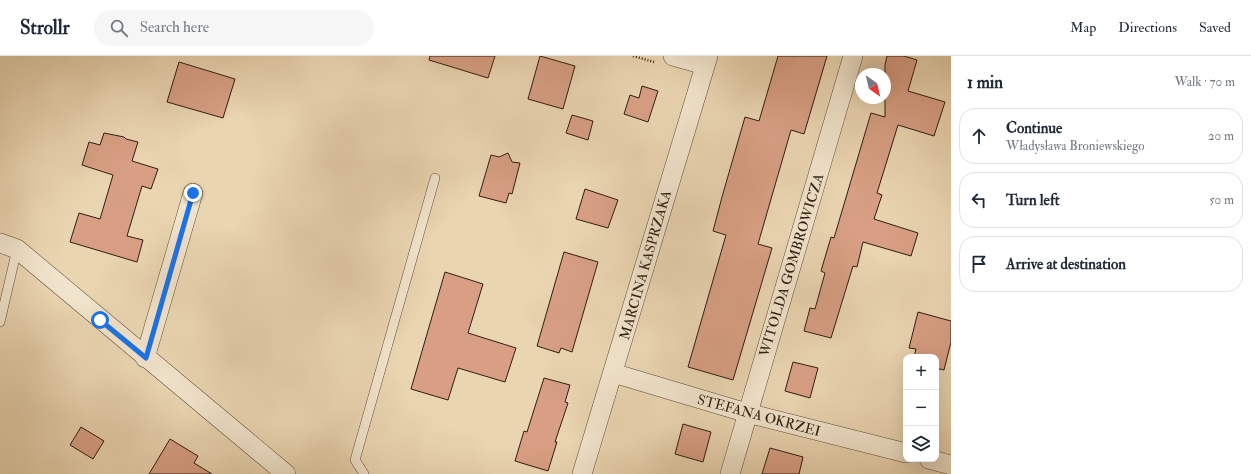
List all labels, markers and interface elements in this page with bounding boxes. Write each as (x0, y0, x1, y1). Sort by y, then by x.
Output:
search box (94, 10, 374, 46)
text: Strollr (20, 16, 70, 40)
icon: search (108, 17, 130, 39)
text: Search here (140, 18, 209, 37)
text: Map (1070, 19, 1096, 36)
text: Directions (1118, 19, 1177, 36)
text: Saved (1199, 19, 1231, 36)
north arrow (855, 68, 891, 104)
text: 1 min (967, 72, 1003, 93)
text: Walk · 70 m (1175, 74, 1235, 90)
text: Continue (1006, 119, 1062, 138)
icon: ahead (968, 125, 990, 147)
text: 20 m (1208, 128, 1234, 144)
text: Władysława Broniewskiego (1006, 138, 1145, 154)
street label: WITOLDA GOMBROWICZA (755, 171, 827, 360)
route end (184, 184, 202, 202)
street label: MARCINA KASPRZAKA (616, 188, 675, 342)
icon: left (968, 189, 990, 211)
text: Turn left (1006, 191, 1060, 210)
text: 50 m (1209, 192, 1234, 208)
icon: arrive (968, 253, 990, 275)
text: Arrive at destination (1006, 255, 1126, 274)
route start (91, 311, 109, 329)
map controls (903, 354, 939, 462)
button: + (903, 354, 939, 390)
button: − (903, 390, 939, 426)
street label: STEFANA OKRZEI (695, 391, 823, 440)
button: layers (903, 426, 939, 462)

